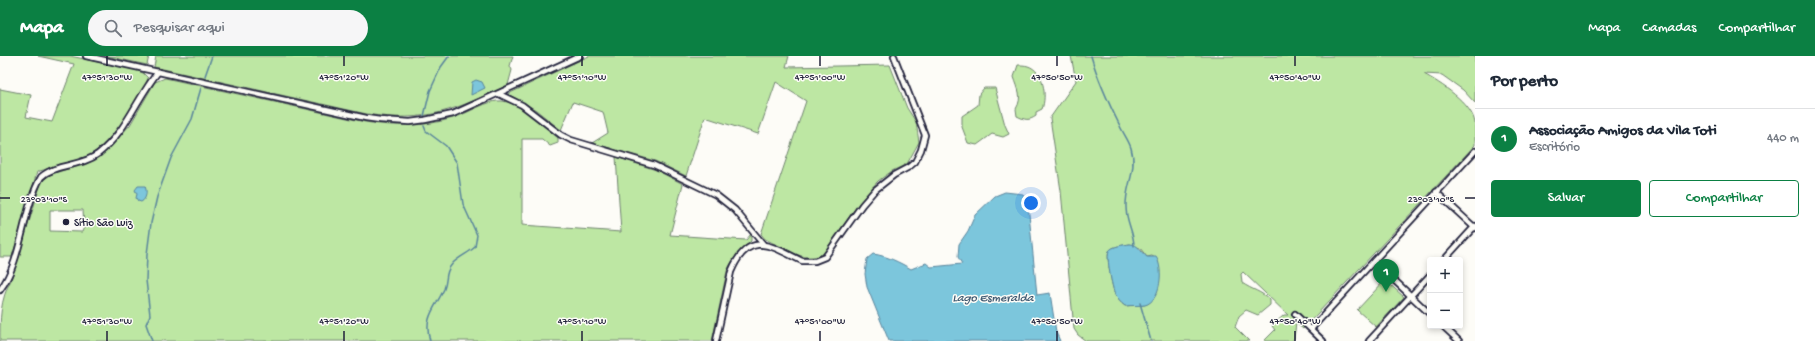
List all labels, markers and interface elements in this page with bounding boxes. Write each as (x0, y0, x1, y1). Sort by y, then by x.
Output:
search box (88, 10, 368, 46)
text: Mapa (20, 17, 64, 40)
icon: search (102, 17, 124, 39)
text: Pesquisar aqui (134, 19, 225, 37)
text: Mapa (1588, 20, 1620, 37)
text: Camadas (1642, 20, 1697, 37)
text: Compartilhar (1719, 20, 1795, 37)
text: 47°51'30"W (82, 72, 132, 84)
text: 47°51'20"W (319, 72, 369, 84)
text: 47°51'10"W (558, 72, 607, 84)
text: 47°51'00"W (795, 72, 846, 84)
text: 47°50'50"W (1031, 72, 1083, 84)
text: 47°50'40"W (1270, 72, 1321, 84)
text: Por perto (1491, 72, 1558, 92)
text: Associação Amigos da Vila Toti (1529, 122, 1717, 140)
text: 1 (1501, 131, 1507, 146)
text: 440 m (1767, 131, 1799, 146)
text: Escritório (1529, 140, 1580, 155)
button: Salvar (1491, 180, 1641, 217)
button: Compartilhar (1649, 180, 1799, 217)
your location (1021, 193, 1041, 213)
text: 23°03'10"S (21, 194, 68, 206)
text: 23°03'10"S (1408, 194, 1455, 206)
marker: Sítio São Luiz (61, 217, 71, 227)
place label: Sítio São Luiz (74, 218, 134, 230)
map controls (1427, 257, 1463, 329)
button: + (1427, 257, 1463, 293)
pin: 1 (1373, 259, 1399, 292)
water label: Lago Esmeralda (953, 292, 1035, 306)
button: − (1427, 293, 1463, 329)
text: 47°51'30"W (82, 316, 132, 328)
text: 47°51'20"W (319, 316, 369, 328)
text: 47°51'10"W (558, 316, 607, 328)
text: 47°51'00"W (795, 316, 846, 328)
text: 47°50'50"W (1031, 316, 1083, 328)
text: 47°50'40"W (1270, 316, 1321, 328)

